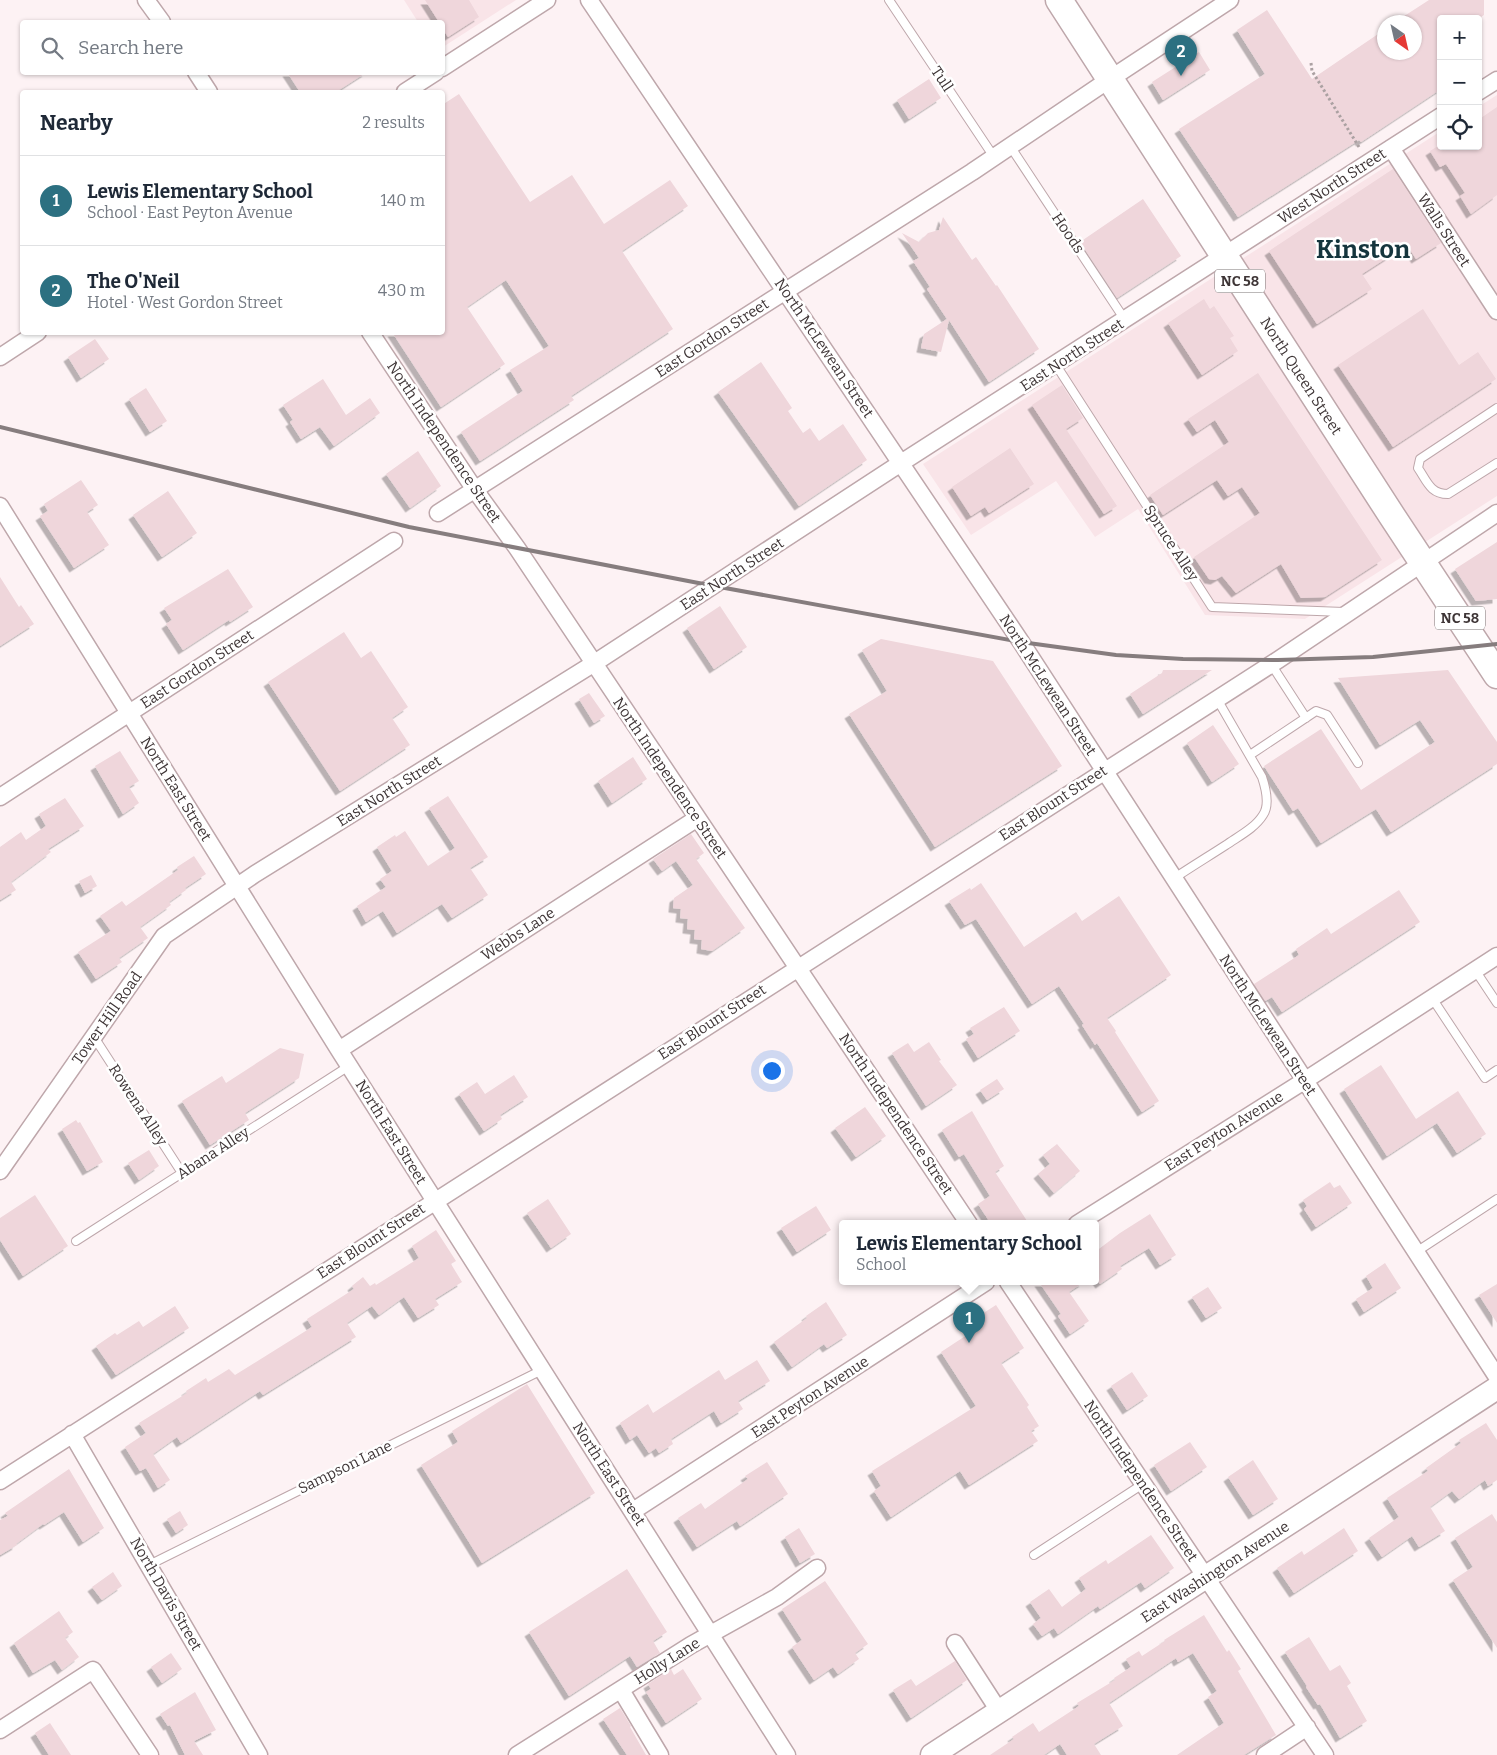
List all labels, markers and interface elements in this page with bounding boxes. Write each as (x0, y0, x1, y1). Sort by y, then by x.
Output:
north arrow (1377, 15, 1422, 60)
map controls (1437, 15, 1482, 150)
button: + (1437, 15, 1482, 60)
search box (20, 20, 445, 75)
icon: search (38, 34, 66, 62)
pin: 2 (1165, 35, 1197, 76)
text: Search here (78, 36, 183, 59)
button: − (1437, 60, 1482, 105)
street label: Tull (927, 63, 957, 95)
button: locate (1437, 105, 1482, 150)
text: Nearby (40, 110, 113, 136)
text: 2 results (362, 113, 425, 132)
street label: West North Street (1275, 144, 1390, 228)
text: Lewis Elementary School (87, 180, 313, 203)
street label: Walls Street (1414, 190, 1475, 270)
text: 1 (53, 191, 59, 210)
text: 140 m (380, 191, 425, 210)
text: School · East Peyton Avenue (87, 203, 293, 222)
street label: Hoods (1048, 209, 1088, 257)
district label: Kinston (1316, 235, 1410, 265)
text: The O'Neil (87, 270, 180, 293)
road number: NC 58 (1215, 270, 1265, 292)
street label: North McLewean Street (771, 275, 878, 422)
text: 2 (51, 281, 61, 300)
text: 430 m (378, 281, 425, 300)
text: Hotel · West Gordon Street (87, 293, 283, 312)
street label: East Gordon Street (652, 294, 772, 381)
street label: North Queen Street (1256, 314, 1346, 438)
street label: East North Street (1017, 315, 1128, 395)
street label: North Independence Street (383, 358, 505, 526)
street label: Spruce Alley (1140, 502, 1202, 584)
street label: East North Street (677, 534, 788, 614)
road number: NC 58 (1435, 606, 1485, 630)
street label: North McLewean Street (996, 611, 1101, 759)
street label: East Gordon Street (137, 625, 257, 712)
street label: North Independence Street (609, 694, 731, 862)
street label: North East Street (137, 733, 216, 845)
street label: East North Street (333, 751, 445, 830)
street label: East Blount Street (996, 761, 1111, 845)
street label: Webbs Lane (478, 904, 558, 964)
street label: North McLewean Street (1216, 951, 1321, 1099)
street label: Tower Hill Road (68, 968, 146, 1068)
street label: East Blount Street (655, 980, 770, 1064)
street label: North Independence Street (835, 1030, 957, 1198)
your location (759, 1058, 785, 1084)
street label: Rowena Alley (105, 1061, 171, 1149)
street label: North East Street (352, 1076, 431, 1188)
street label: East Peyton Avenue (1161, 1087, 1287, 1175)
street label: Abana Alley (173, 1123, 253, 1183)
street label: East Blount Street (314, 1199, 429, 1283)
popup (839, 1220, 1099, 1285)
text: Lewis Elementary School (856, 1232, 1082, 1255)
text: School (856, 1255, 906, 1274)
pin: 1 (953, 1302, 985, 1343)
street label: East Peyton Avenue (748, 1352, 872, 1442)
street label: North Independence Street (1080, 1397, 1202, 1565)
street label: North East Street (569, 1419, 649, 1530)
street label: Sampson Lane (295, 1436, 395, 1498)
street label: East Washington Avenue (1138, 1517, 1292, 1627)
street label: North Davis Street (126, 1534, 206, 1654)
street label: Holly Lane (631, 1634, 703, 1688)

